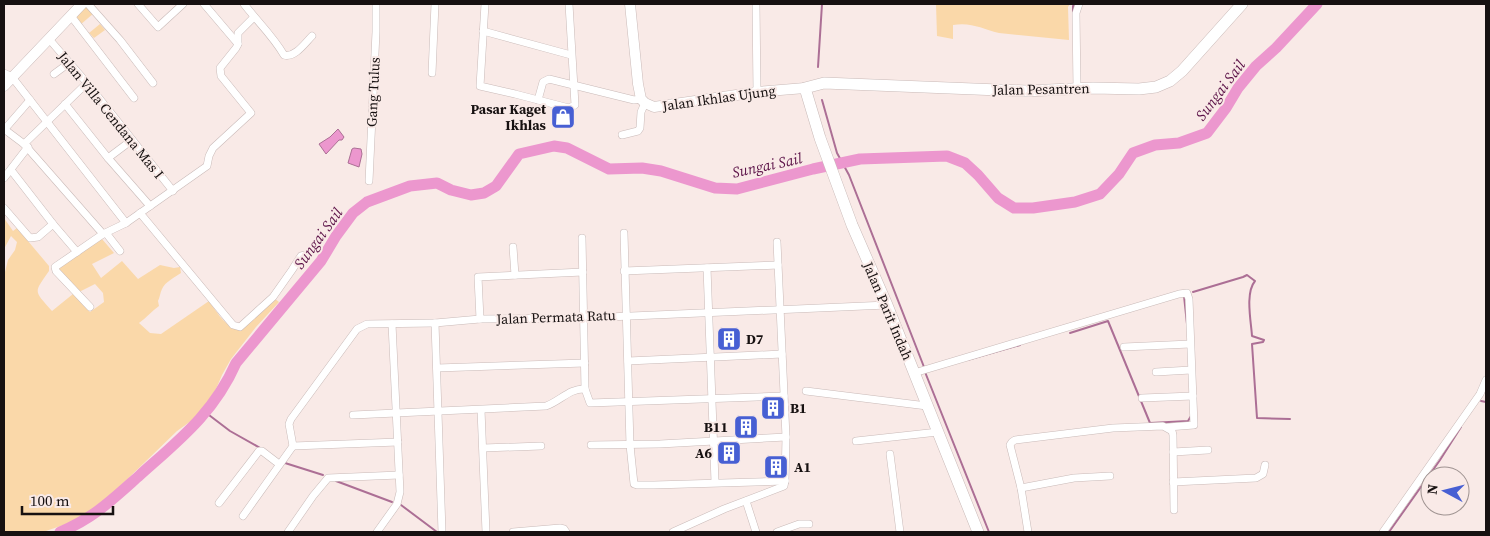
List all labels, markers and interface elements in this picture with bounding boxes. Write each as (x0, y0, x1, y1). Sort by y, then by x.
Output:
street label: Jalan Villa Cendana Mas I (53, 46, 169, 183)
water label: Sungai Sail (1190, 55, 1250, 125)
street label: Gang Tulus (361, 57, 385, 127)
street label: Jalan Pesantren (991, 78, 1090, 100)
street label: Jalan Ikhlas Ujung (660, 80, 777, 116)
place label: Pasar Kaget Ikhlas (470, 99, 547, 135)
shop icon: Pasar Kaget Ikhlas (550, 104, 576, 130)
water label: Sungai Sail (730, 147, 805, 183)
water label: Sungai Sail (289, 202, 348, 273)
street label: Jalan Parit Indah (858, 258, 918, 363)
street label: Jalan Permata Ratu (495, 305, 616, 329)
building icon: D7 (716, 326, 742, 352)
place label: D7 (746, 329, 764, 349)
building icon: B1 (760, 395, 786, 421)
place label: B1 (790, 398, 807, 418)
building icon: B11 (733, 414, 759, 440)
place label: B11 (704, 417, 728, 437)
building icon: A6 (716, 440, 742, 466)
place label: A6 (695, 443, 712, 463)
building icon: A1 (763, 454, 789, 480)
place label: A1 (794, 457, 811, 477)
north arrow (1420, 466, 1470, 516)
text: N (1422, 483, 1443, 496)
scale bar (22, 484, 114, 516)
text: 100 m (30, 490, 70, 511)

